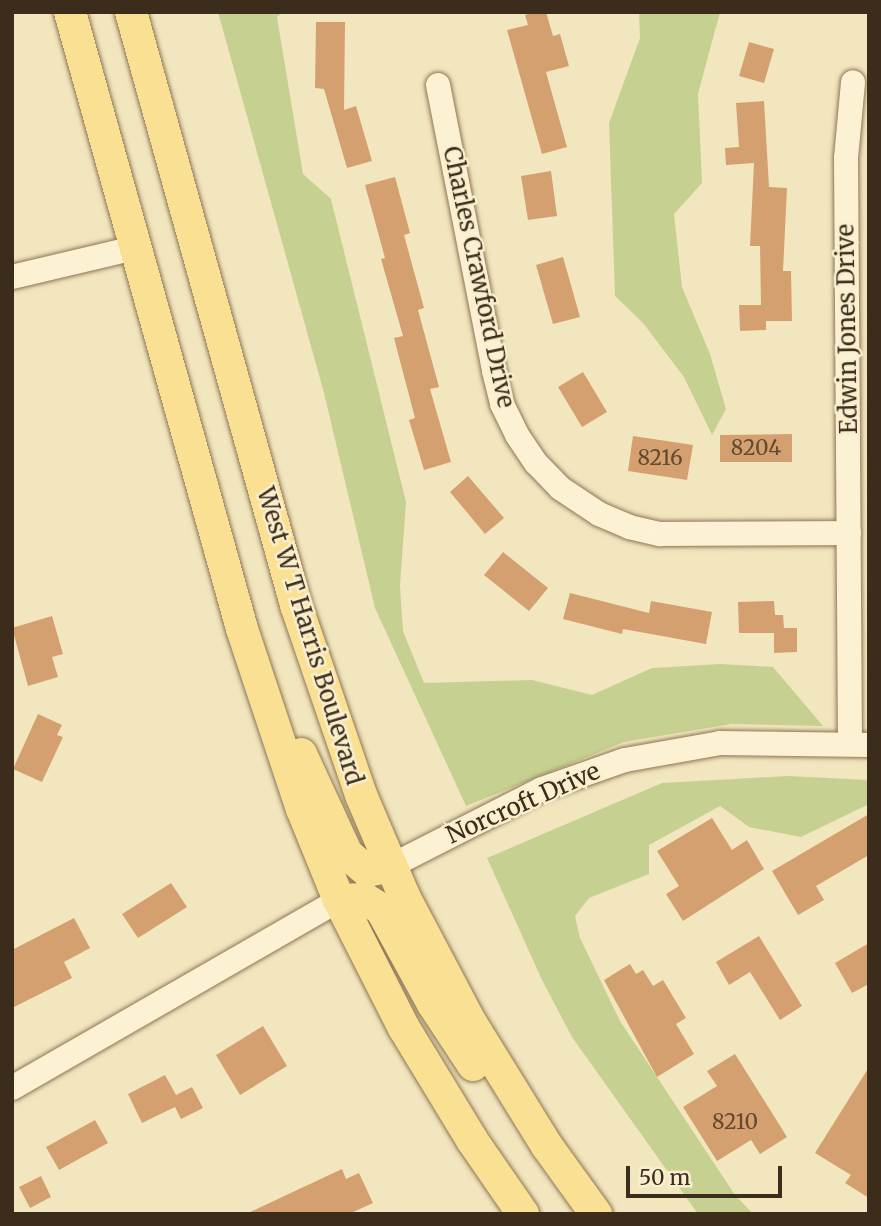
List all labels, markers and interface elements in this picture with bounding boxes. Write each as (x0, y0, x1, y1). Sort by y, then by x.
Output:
street label: Charles Crawford Drive (437, 144, 521, 410)
street label: Edwin Jones Drive (831, 224, 863, 434)
house number: 8204 (731, 435, 781, 461)
house number: 8216 (637, 445, 683, 471)
street label: West W T Harris Boulevard (251, 484, 369, 788)
street label: Norcroft Drive (442, 756, 604, 850)
house number: 8210 (712, 1109, 758, 1135)
scale bar (629, 1152, 785, 1196)
text: 50 m (639, 1164, 690, 1191)

